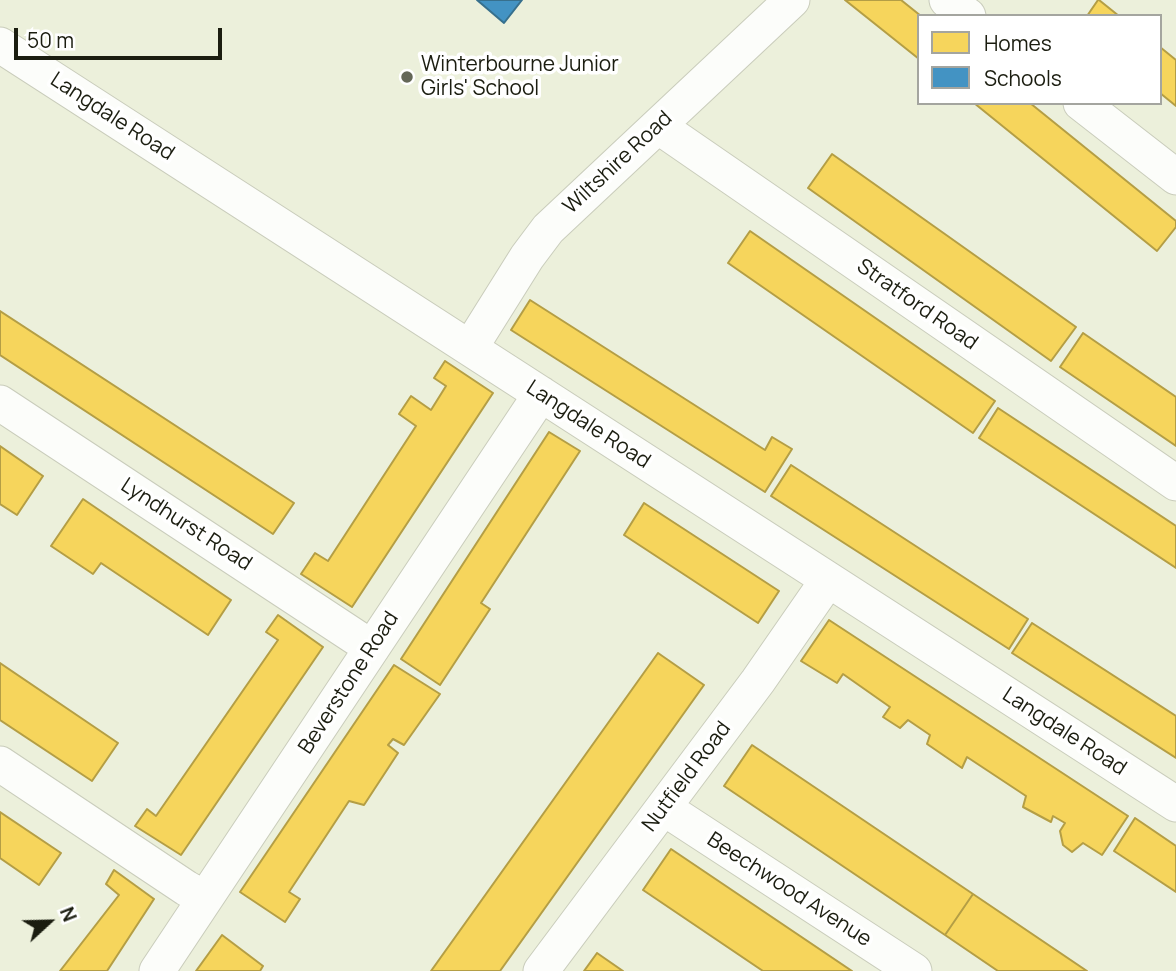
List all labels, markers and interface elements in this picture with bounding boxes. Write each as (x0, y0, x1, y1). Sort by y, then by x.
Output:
scale bar (18, 14, 226, 58)
legend (917, 14, 1162, 105)
text: 50 m (27, 26, 74, 54)
text: Homes (984, 29, 1052, 57)
place label: Winterbourne Junior Girls' School (421, 52, 619, 102)
text: Schools (984, 64, 1062, 92)
street label: Langdale Road (45, 68, 179, 166)
marker: Winterbourne Junior Girls' School (399, 69, 415, 85)
street label: Wiltshire Road (558, 106, 678, 220)
street label: Stratford Road (852, 254, 982, 356)
street label: Langdale Road (521, 376, 655, 474)
street label: Lyndhurst Road (116, 473, 256, 577)
street label: Beverstone Road (294, 607, 404, 759)
street label: Langdale Road (997, 683, 1131, 781)
street label: Nutfield Road (637, 717, 737, 837)
street label: Beechwood Avenue (702, 828, 876, 952)
north arrow (14, 887, 84, 957)
text: N (54, 903, 83, 925)

